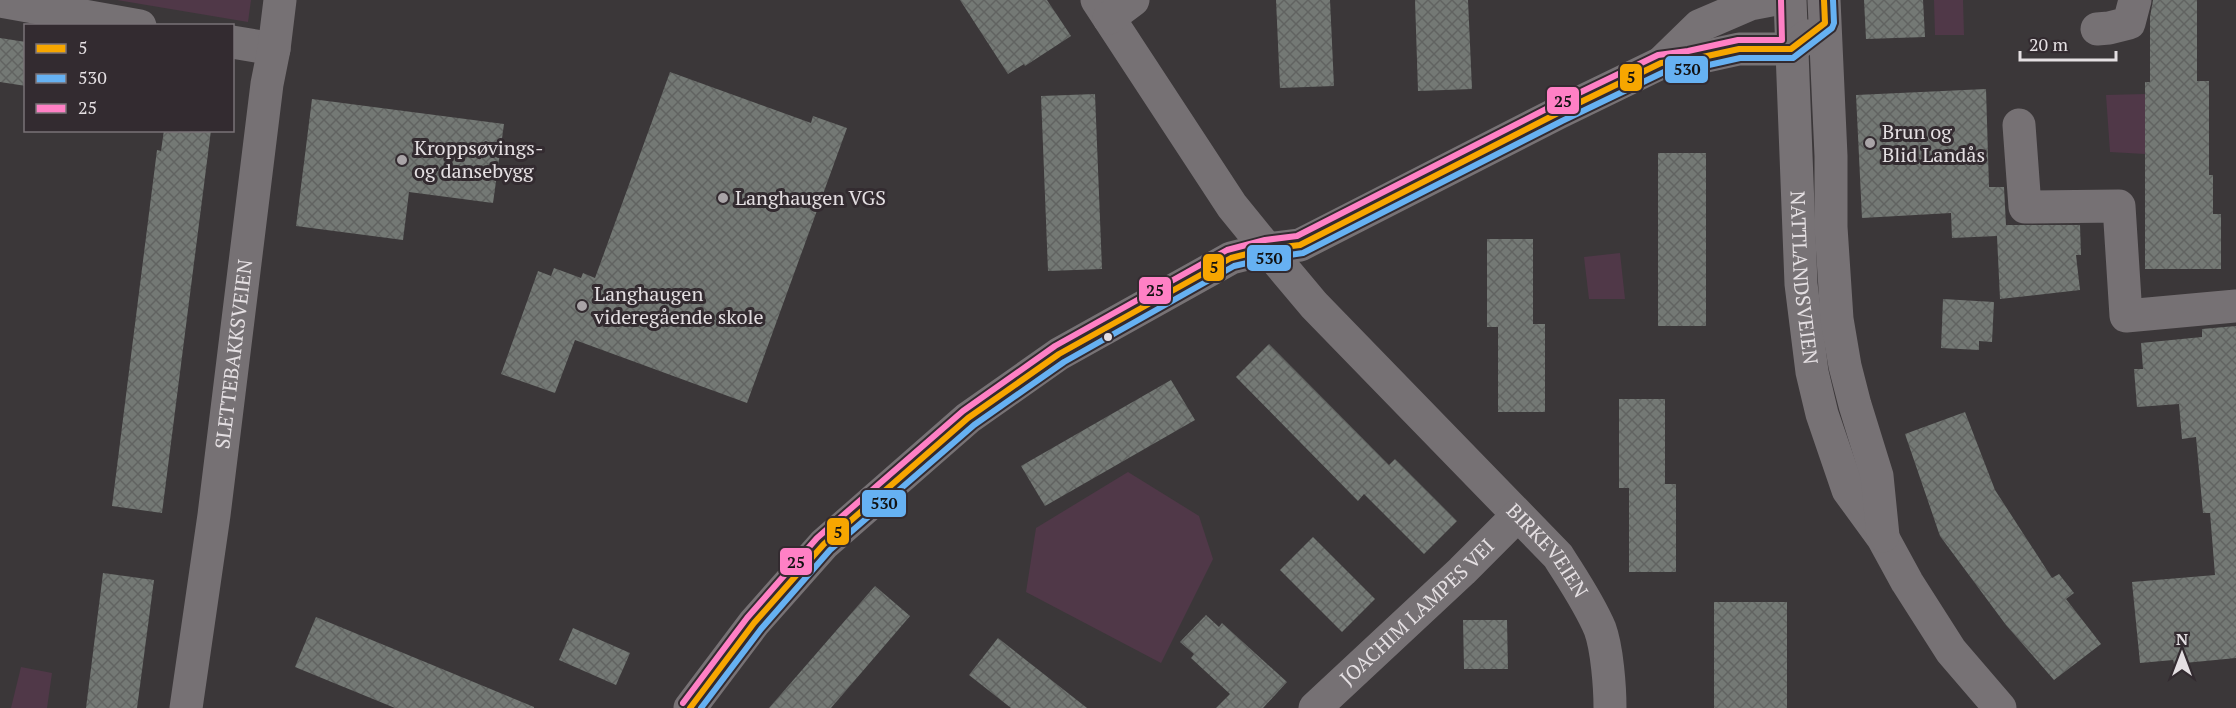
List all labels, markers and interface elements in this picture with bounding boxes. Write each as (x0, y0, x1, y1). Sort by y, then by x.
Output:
legend (24, 24, 234, 132)
scale bar (2020, 24, 2116, 62)
text: 20 m (2029, 32, 2069, 56)
text: 5 (78, 35, 88, 59)
line badge: 530 (1664, 55, 1709, 84)
text: 530 (1673, 58, 1701, 80)
line badge: 5 (1619, 63, 1643, 92)
text: 530 (78, 65, 107, 89)
text: 5 (1626, 66, 1636, 88)
line badge: 25 (1546, 86, 1580, 115)
text: 25 (1554, 90, 1572, 112)
text: 25 (78, 95, 97, 119)
place label: Brun og Blid Landås (1882, 118, 1985, 168)
place label: Kroppsøvings- og dansebygg (414, 134, 543, 184)
marker: Brun og Blid Landås (1863, 136, 1877, 150)
marker: Kroppsøvings- og dansebygg (395, 153, 409, 167)
place label: Langhaugen VGS (735, 184, 886, 211)
street label: NATTLANDSVEIEN (1784, 190, 1825, 366)
marker: Langhaugen VGS (716, 191, 730, 205)
line badge: 530 (1246, 244, 1292, 272)
text: 530 (1255, 247, 1283, 269)
line badge: 5 (1202, 253, 1225, 282)
text: 5 (1209, 256, 1219, 278)
street label: SLETTEBAKKSVEIEN (208, 257, 258, 451)
line badge: 25 (1138, 276, 1172, 305)
text: 25 (1146, 279, 1164, 301)
place label: Langhaugen videregående skole (593, 280, 764, 330)
marker: Langhaugen videregående skole (575, 299, 589, 313)
unlabelled marker (1102, 331, 1114, 343)
line badge: 530 (861, 489, 907, 518)
text: 530 (870, 492, 898, 514)
street label: BIRKEVEIEN (1501, 497, 1595, 603)
line badge: 5 (826, 517, 850, 546)
text: 5 (833, 521, 843, 543)
street label: JOACHIM LAMPES VEI (1334, 532, 1500, 691)
line badge: 25 (779, 547, 813, 576)
text: 25 (787, 551, 805, 573)
north arrow (2152, 624, 2212, 684)
text: N (2176, 628, 2188, 650)

